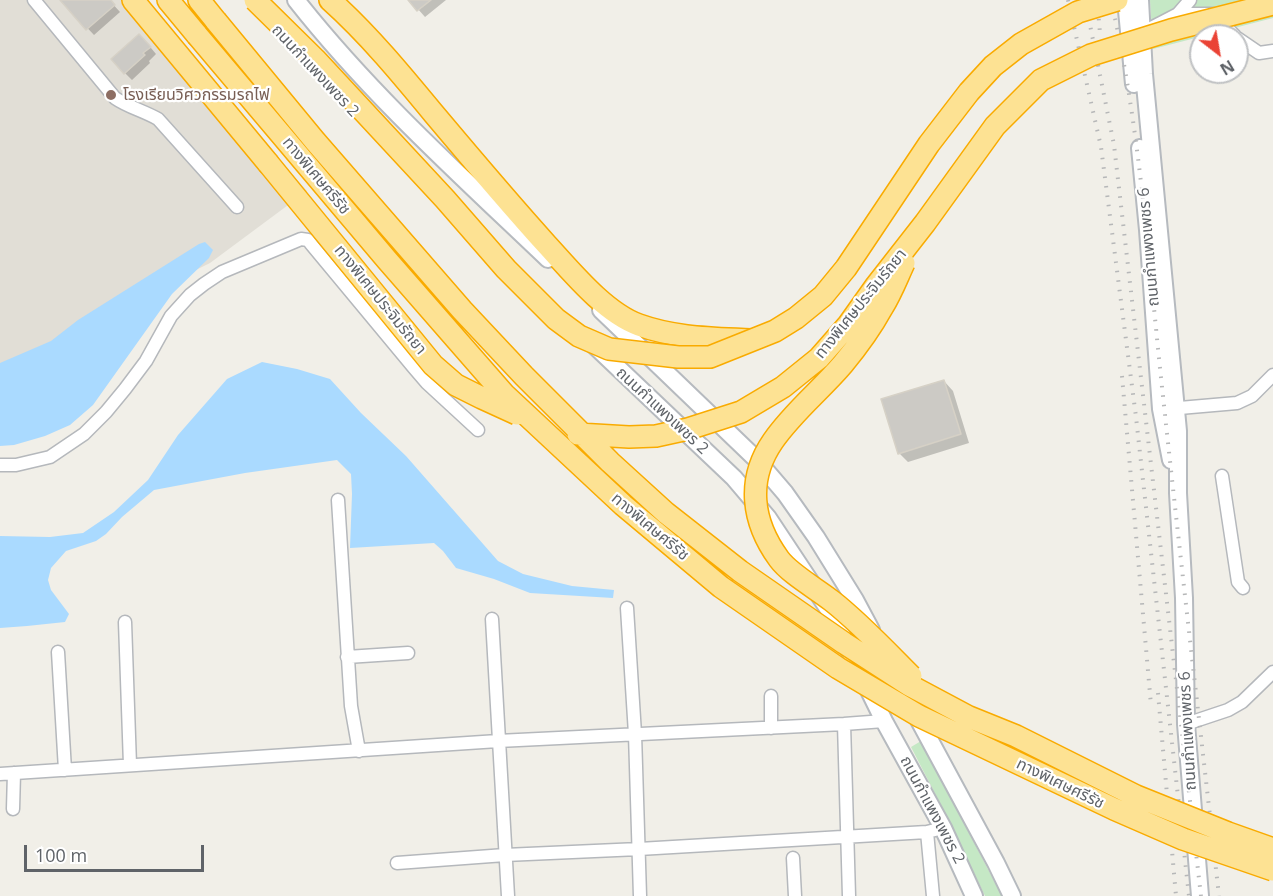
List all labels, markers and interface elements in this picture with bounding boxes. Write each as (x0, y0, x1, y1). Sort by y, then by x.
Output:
street label: ถนนกำแพงเพชร 2 (267, 21, 363, 121)
north arrow (1189, 24, 1249, 84)
text: N (1216, 55, 1238, 80)
place label: โรงเรียนวิศวกรรมรถไฟ (123, 85, 270, 105)
marker: โรงเรียนวิศวกรรมรถไฟ (104, 88, 118, 102)
street label: ทางพิเศษศรีรัช (278, 133, 354, 219)
street label: ถนนกำแพงเพชร 6 (1134, 187, 1164, 307)
street label: ทางพิเศษประจิมรัถยา (330, 241, 430, 359)
street label: ทางพิเศษประจิมรัถยา (811, 245, 911, 363)
street label: ถนนกำแพงเพชร 2 (612, 363, 712, 459)
street label: ทางพิเศษศรีรัช (607, 489, 693, 565)
street label: ถนนกำแพงเพชร 6 (1175, 671, 1201, 791)
street label: ถนนกำแพงเพชร 2 (896, 753, 968, 867)
street label: ทางพิเศษศรีรัช (1013, 754, 1107, 814)
scale bar (27, 833, 207, 871)
text: 100 m (35, 843, 87, 867)

